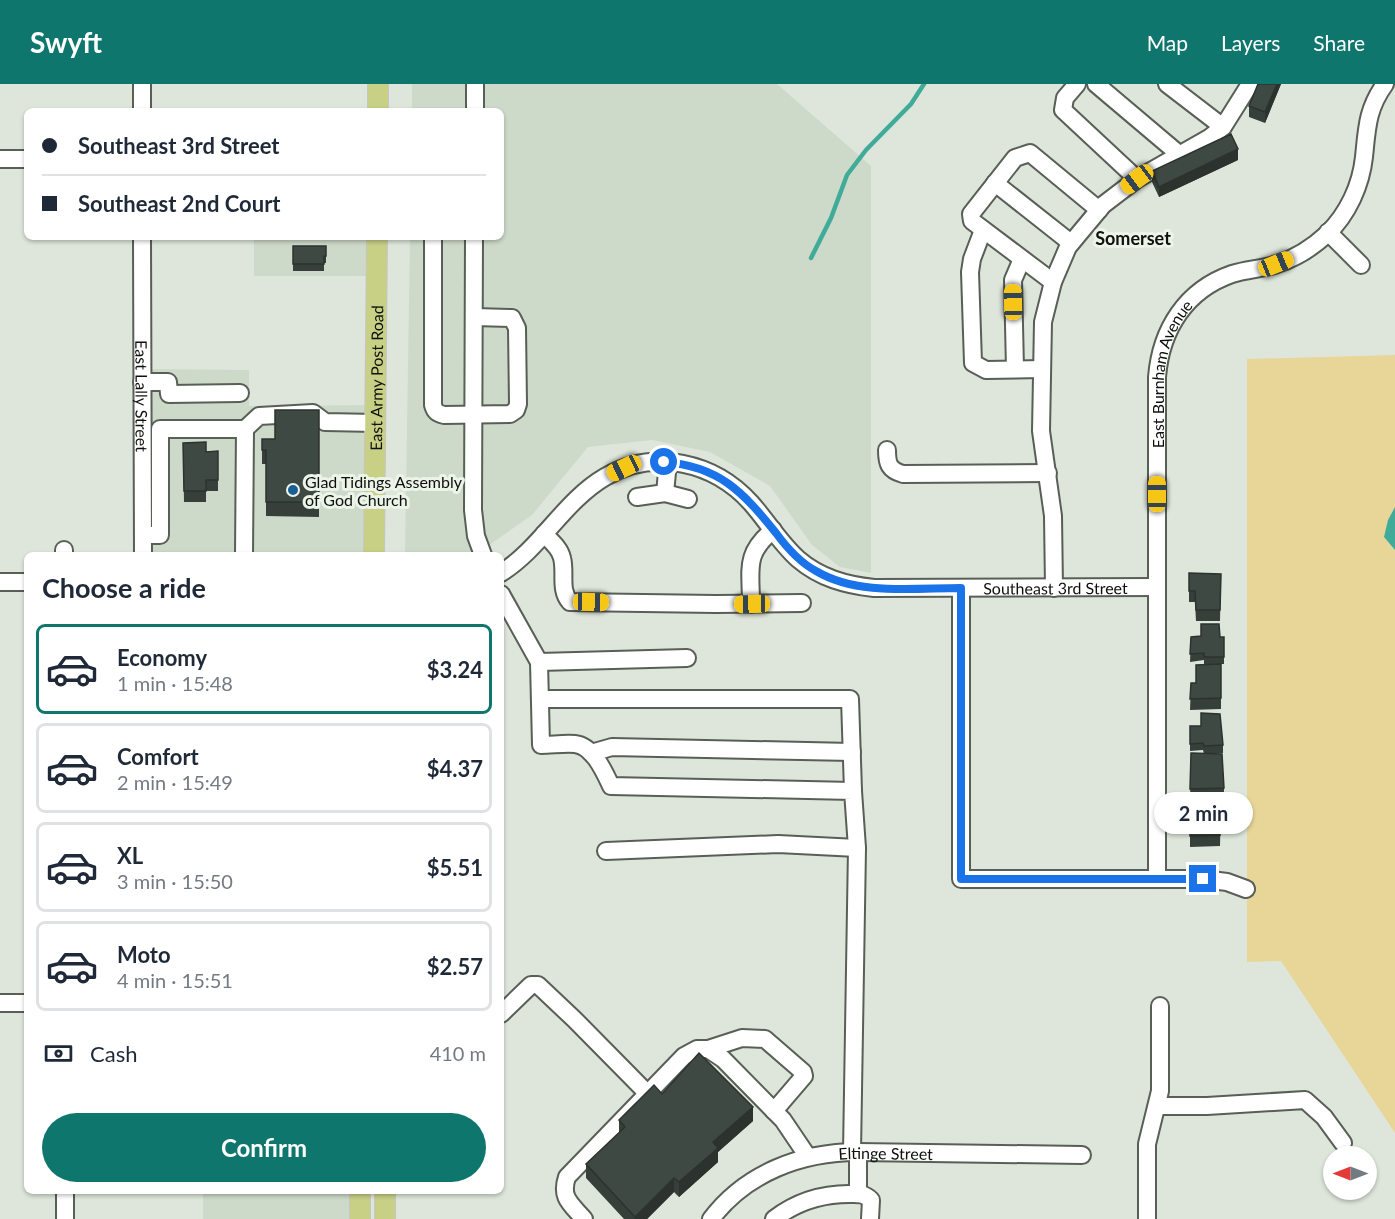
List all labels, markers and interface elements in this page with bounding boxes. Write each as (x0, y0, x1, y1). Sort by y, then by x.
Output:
text: Swyft (30, 25, 102, 59)
text: Map (1147, 30, 1188, 55)
text: Layers (1221, 30, 1280, 55)
text: Share (1313, 30, 1365, 55)
text: Southeast 3rd Street (78, 132, 280, 159)
car (1117, 161, 1157, 197)
text: Southeast 2nd Court (78, 190, 281, 217)
district label: Somerset (1095, 227, 1171, 249)
car (1256, 249, 1296, 279)
car (1004, 284, 1022, 320)
street label: East Burnham Avenue (1147, 295, 1196, 448)
street label: East Army Post Road (365, 305, 386, 451)
street label: East Lally Street (133, 340, 152, 452)
route start (650, 448, 677, 475)
car (604, 452, 644, 484)
place label: Glad Tidings Assembly of God Church (305, 472, 463, 509)
car (1148, 476, 1166, 512)
marker: Glad Tidings Assembly of God Church (286, 483, 300, 497)
text: Choose a ride (42, 571, 206, 604)
street label: Southeast 3rd Street (983, 578, 1128, 597)
car (573, 593, 609, 611)
car (734, 595, 770, 613)
icon: car (45, 642, 99, 696)
text: Economy (117, 644, 207, 671)
text: $3.24 (427, 656, 483, 683)
text: 1 min · 15:48 (117, 671, 233, 695)
icon: car (45, 741, 99, 795)
text: Comfort (117, 743, 199, 770)
text: $4.37 (427, 755, 483, 782)
text: 2 min · 15:49 (117, 770, 233, 794)
callout: 2 min (1154, 792, 1252, 834)
text: 2 min (1179, 801, 1228, 825)
icon: car (45, 840, 99, 894)
text: XL (117, 842, 143, 869)
text: $5.51 (427, 854, 483, 881)
route end (1189, 865, 1216, 892)
text: 3 min · 15:50 (117, 869, 233, 893)
icon: car (45, 939, 99, 993)
text: Moto (117, 941, 171, 968)
text: $2.57 (427, 953, 483, 980)
text: 4 min · 15:51 (117, 968, 233, 992)
icon: cash (42, 1037, 75, 1070)
text: Cash (90, 1040, 137, 1067)
text: 410 m (430, 1041, 486, 1065)
button: Confirm (42, 1113, 486, 1182)
street label: Eltinge Street (838, 1142, 933, 1163)
north arrow (1323, 1146, 1377, 1200)
map controls (1323, 1146, 1377, 1200)

